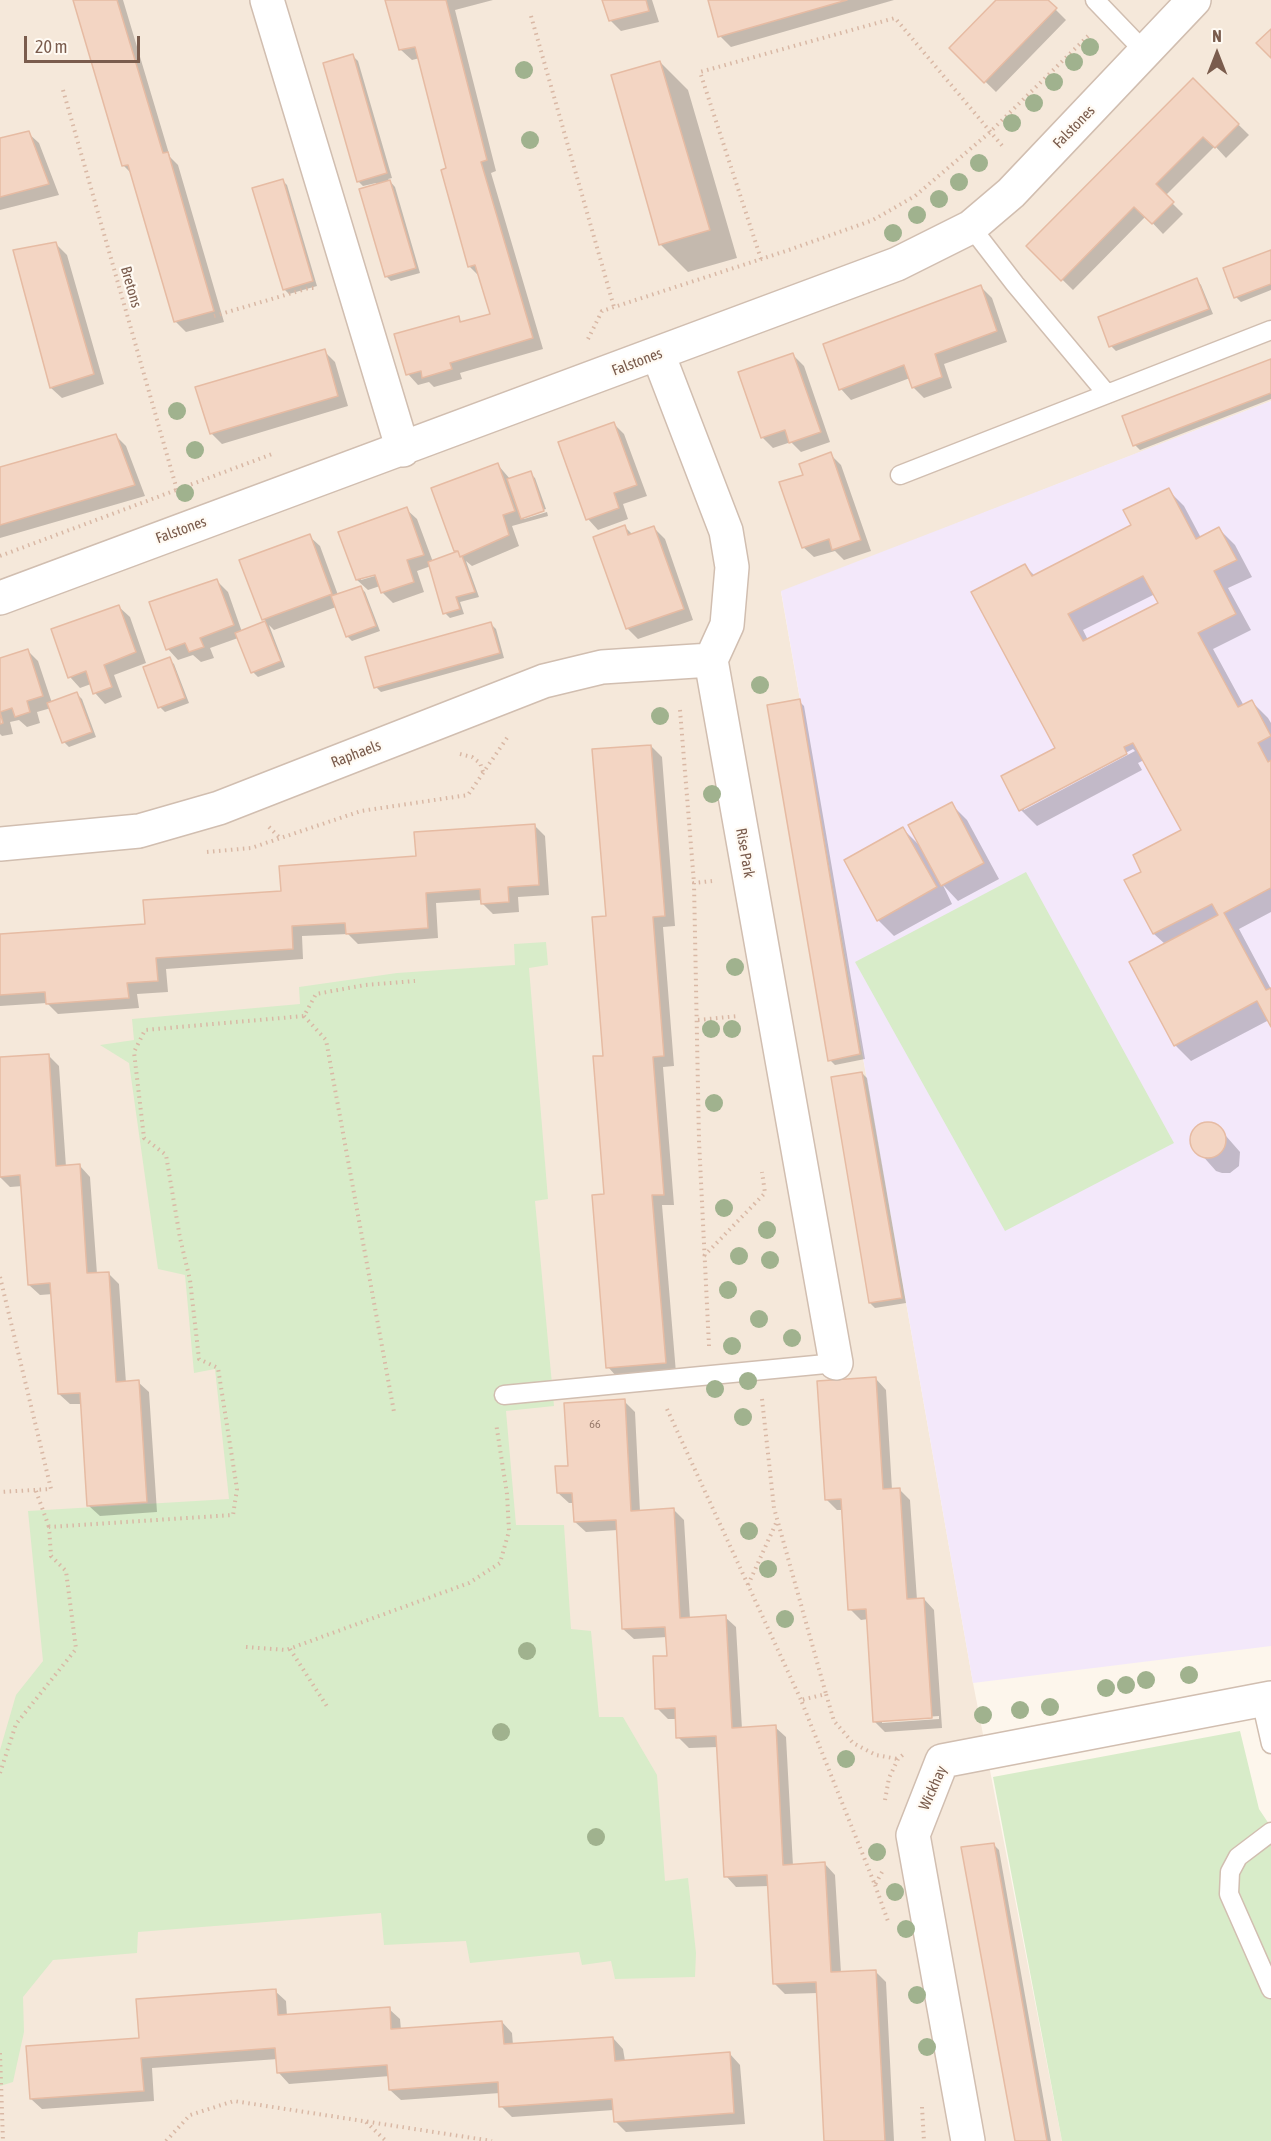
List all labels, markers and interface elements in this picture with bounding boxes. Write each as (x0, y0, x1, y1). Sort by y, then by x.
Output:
scale bar (27, 24, 142, 62)
north arrow (1187, 24, 1247, 84)
text: N (1212, 27, 1222, 45)
text: 20 m (35, 36, 67, 57)
street label: Falstones (1049, 102, 1099, 152)
street label: Bretons (117, 264, 145, 310)
street label: Falstones (609, 344, 665, 380)
street label: Falstones (153, 513, 209, 547)
street label: Raphaels (329, 736, 383, 772)
street label: Rise Park (732, 827, 758, 879)
house number: 66 (589, 1417, 601, 1431)
street label: Wickhay (915, 1763, 951, 1813)

